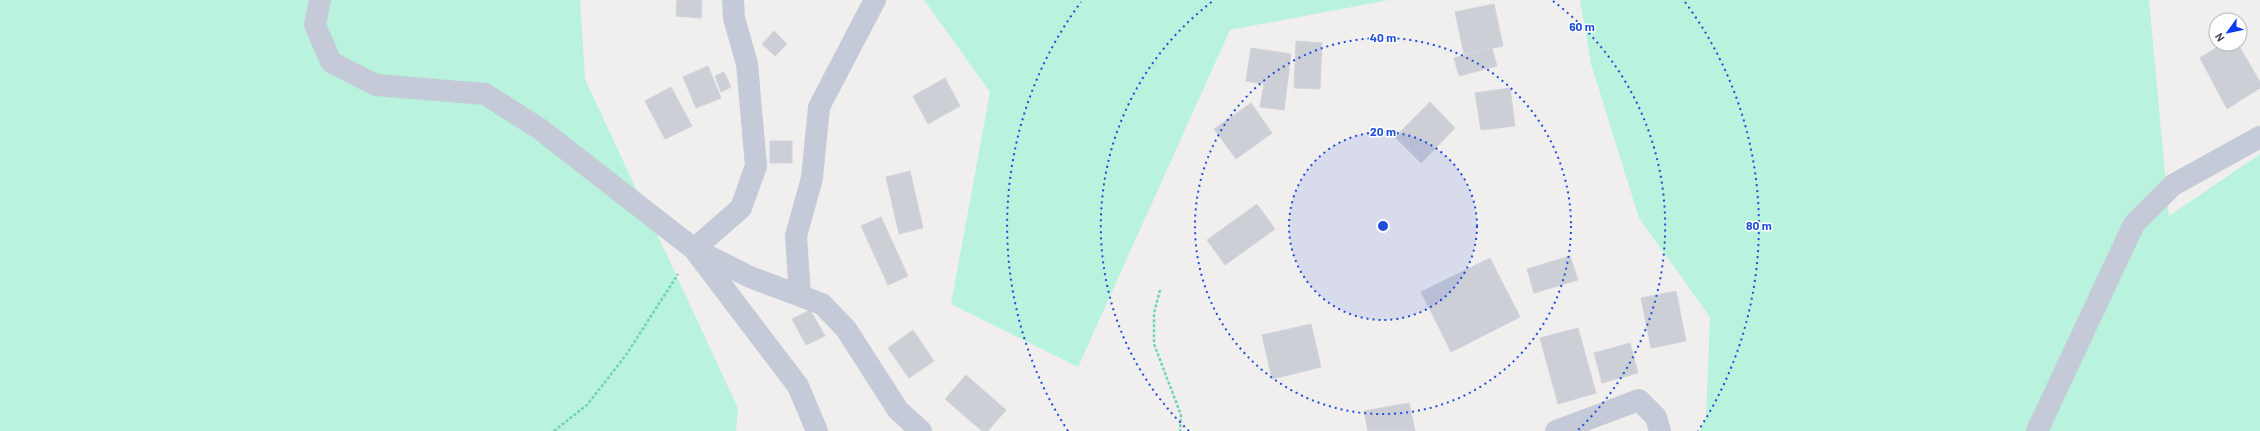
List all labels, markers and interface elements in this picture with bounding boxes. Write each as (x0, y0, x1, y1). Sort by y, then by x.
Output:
north arrow (2208, 12, 2248, 52)
text: 60 m (1569, 19, 1595, 33)
text: 40 m (1370, 30, 1396, 44)
text: N (2212, 31, 2227, 44)
text: 20 m (1370, 124, 1396, 138)
text: 80 m (1746, 218, 1772, 232)
centre of rings (1376, 219, 1390, 233)

